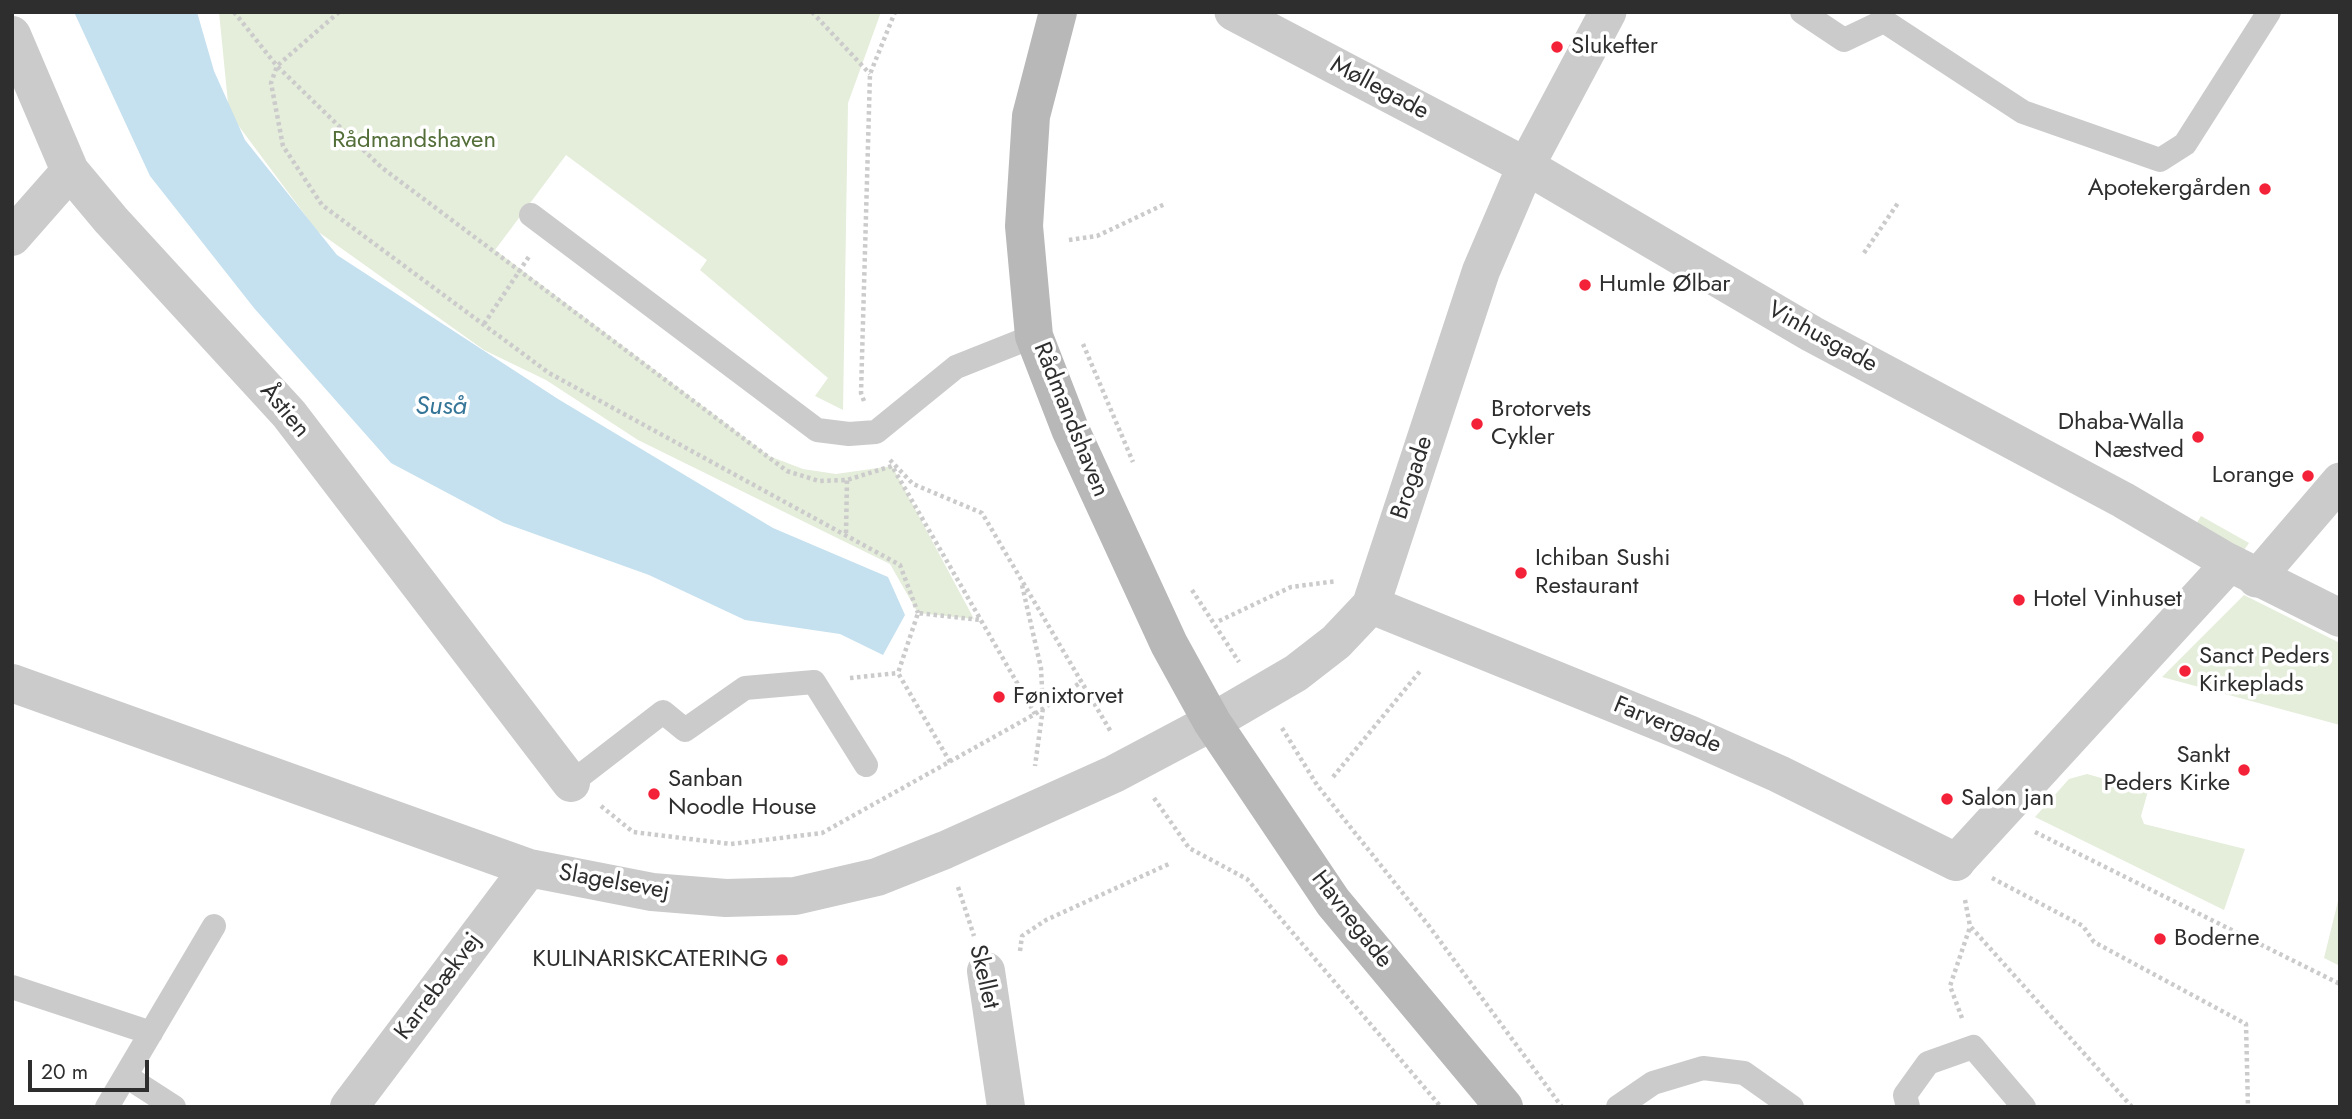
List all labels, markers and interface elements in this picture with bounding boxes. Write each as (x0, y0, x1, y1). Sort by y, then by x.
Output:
place label: Slukefter (1571, 33, 1658, 61)
marker: Slukefter (1549, 39, 1565, 55)
street label: Møllegade (1325, 51, 1433, 127)
park label: Rådmandshaven (332, 127, 496, 155)
place label: Apotekergården (2088, 175, 2251, 203)
marker: Apotekergården (2257, 181, 2273, 197)
place label: Humle Ølbar (1599, 271, 1730, 299)
marker: Humle Ølbar (1577, 277, 1593, 293)
street label: Vinhusgade (1762, 296, 1882, 380)
street label: Rådmandshaven (1026, 339, 1114, 501)
street label: Åstien (253, 378, 315, 444)
water label: Suså (415, 392, 467, 424)
place label: Brotorvets Cykler (1491, 396, 1591, 452)
place label: Dhaba-Walla Næstved (2058, 409, 2184, 465)
marker: Brotorvets Cykler (1469, 416, 1485, 432)
marker: Dhaba-Walla Næstved (2190, 429, 2206, 445)
street label: Brogade (1386, 433, 1440, 523)
place label: Lorange (2212, 462, 2294, 490)
marker: Lorange (2300, 468, 2316, 484)
place label: Ichiban Sushi Restaurant (1535, 545, 1670, 601)
marker: Ichiban Sushi Restaurant (1513, 565, 1529, 581)
place label: Hotel Vinhuset (2033, 586, 2182, 614)
marker: Hotel Vinhuset (2011, 592, 2027, 608)
place label: Sanct Peders Kirkeplads (2199, 643, 2329, 699)
marker: Sanct Peders Kirkeplads (2177, 663, 2193, 679)
place label: Fønixtorvet (1013, 683, 1123, 711)
marker: Fønixtorvet (991, 689, 1007, 705)
street label: Farvergade (1609, 691, 1725, 761)
place label: Sankt Peders Kirke (2103, 742, 2230, 798)
marker: Sankt Peders Kirke (2236, 762, 2252, 778)
place label: Sanban Noodle House (668, 766, 816, 822)
place label: Salon jan (1961, 785, 2054, 813)
marker: Sanban Noodle House (646, 786, 662, 802)
marker: Salon jan (1939, 791, 1955, 807)
street label: Slagelsevej (556, 859, 672, 907)
street label: Havnegade (1304, 866, 1398, 974)
place label: Boderne (2174, 925, 2260, 953)
street label: Karrebækvej (389, 928, 489, 1046)
marker: Boderne (2152, 931, 2168, 947)
street label: Skellet (962, 942, 1004, 1012)
place label: KULINARISKCATERING (532, 946, 768, 974)
marker: KULINARISKCATERING (774, 952, 790, 968)
scale bar (32, 1046, 152, 1090)
text: 20 m (41, 1057, 88, 1087)

